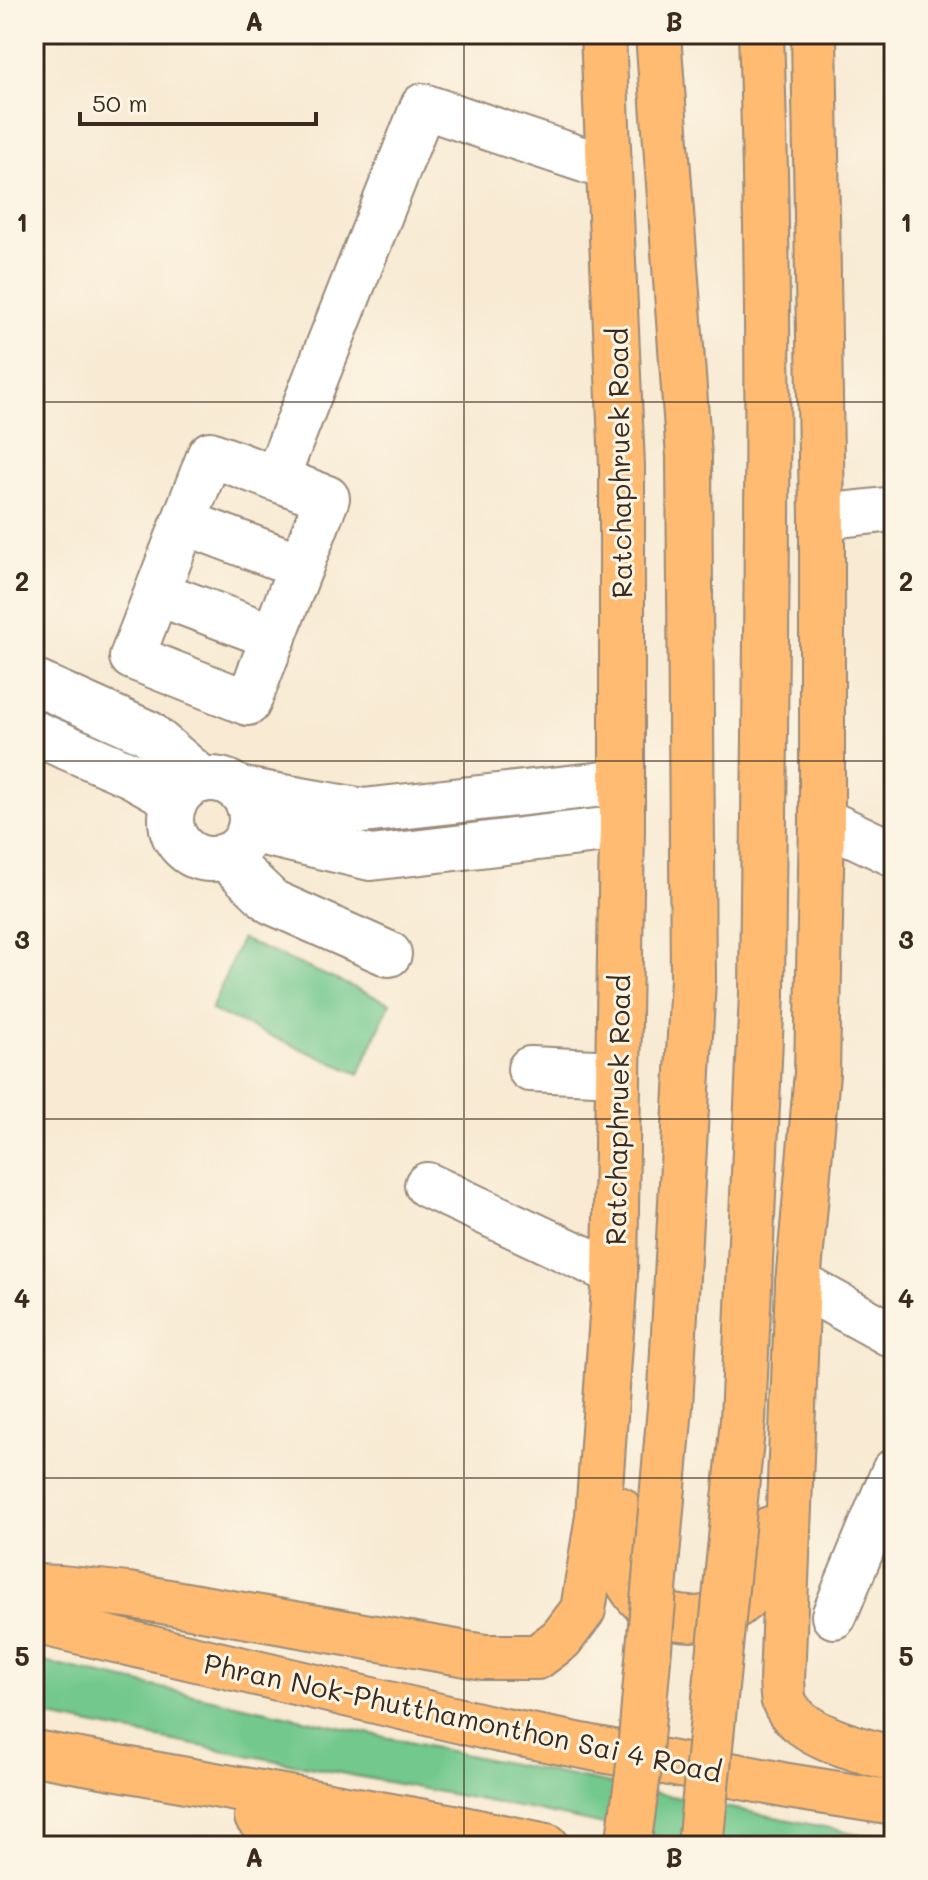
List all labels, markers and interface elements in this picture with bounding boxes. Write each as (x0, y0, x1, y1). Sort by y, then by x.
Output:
text: A (245, 4, 263, 38)
text: B (665, 4, 683, 38)
scale bar (80, 76, 316, 126)
text: 50 m (92, 87, 148, 118)
text: 1 (16, 205, 28, 239)
text: 1 (900, 205, 912, 239)
street label: Ratchaphruek Road (599, 327, 639, 599)
text: 2 (15, 564, 29, 598)
text: 2 (899, 564, 913, 598)
text: 3 (14, 922, 30, 956)
text: 3 (898, 922, 914, 956)
street label: Ratchaphruek Road (597, 974, 637, 1246)
text: 4 (14, 1281, 30, 1315)
text: 4 (898, 1281, 914, 1315)
text: 5 (14, 1639, 30, 1673)
text: 5 (898, 1639, 914, 1673)
street label: Phran Nok-Phutthamonthon Sai 4 Road (201, 1644, 725, 1790)
text: A (245, 1840, 263, 1874)
text: B (665, 1840, 683, 1874)

